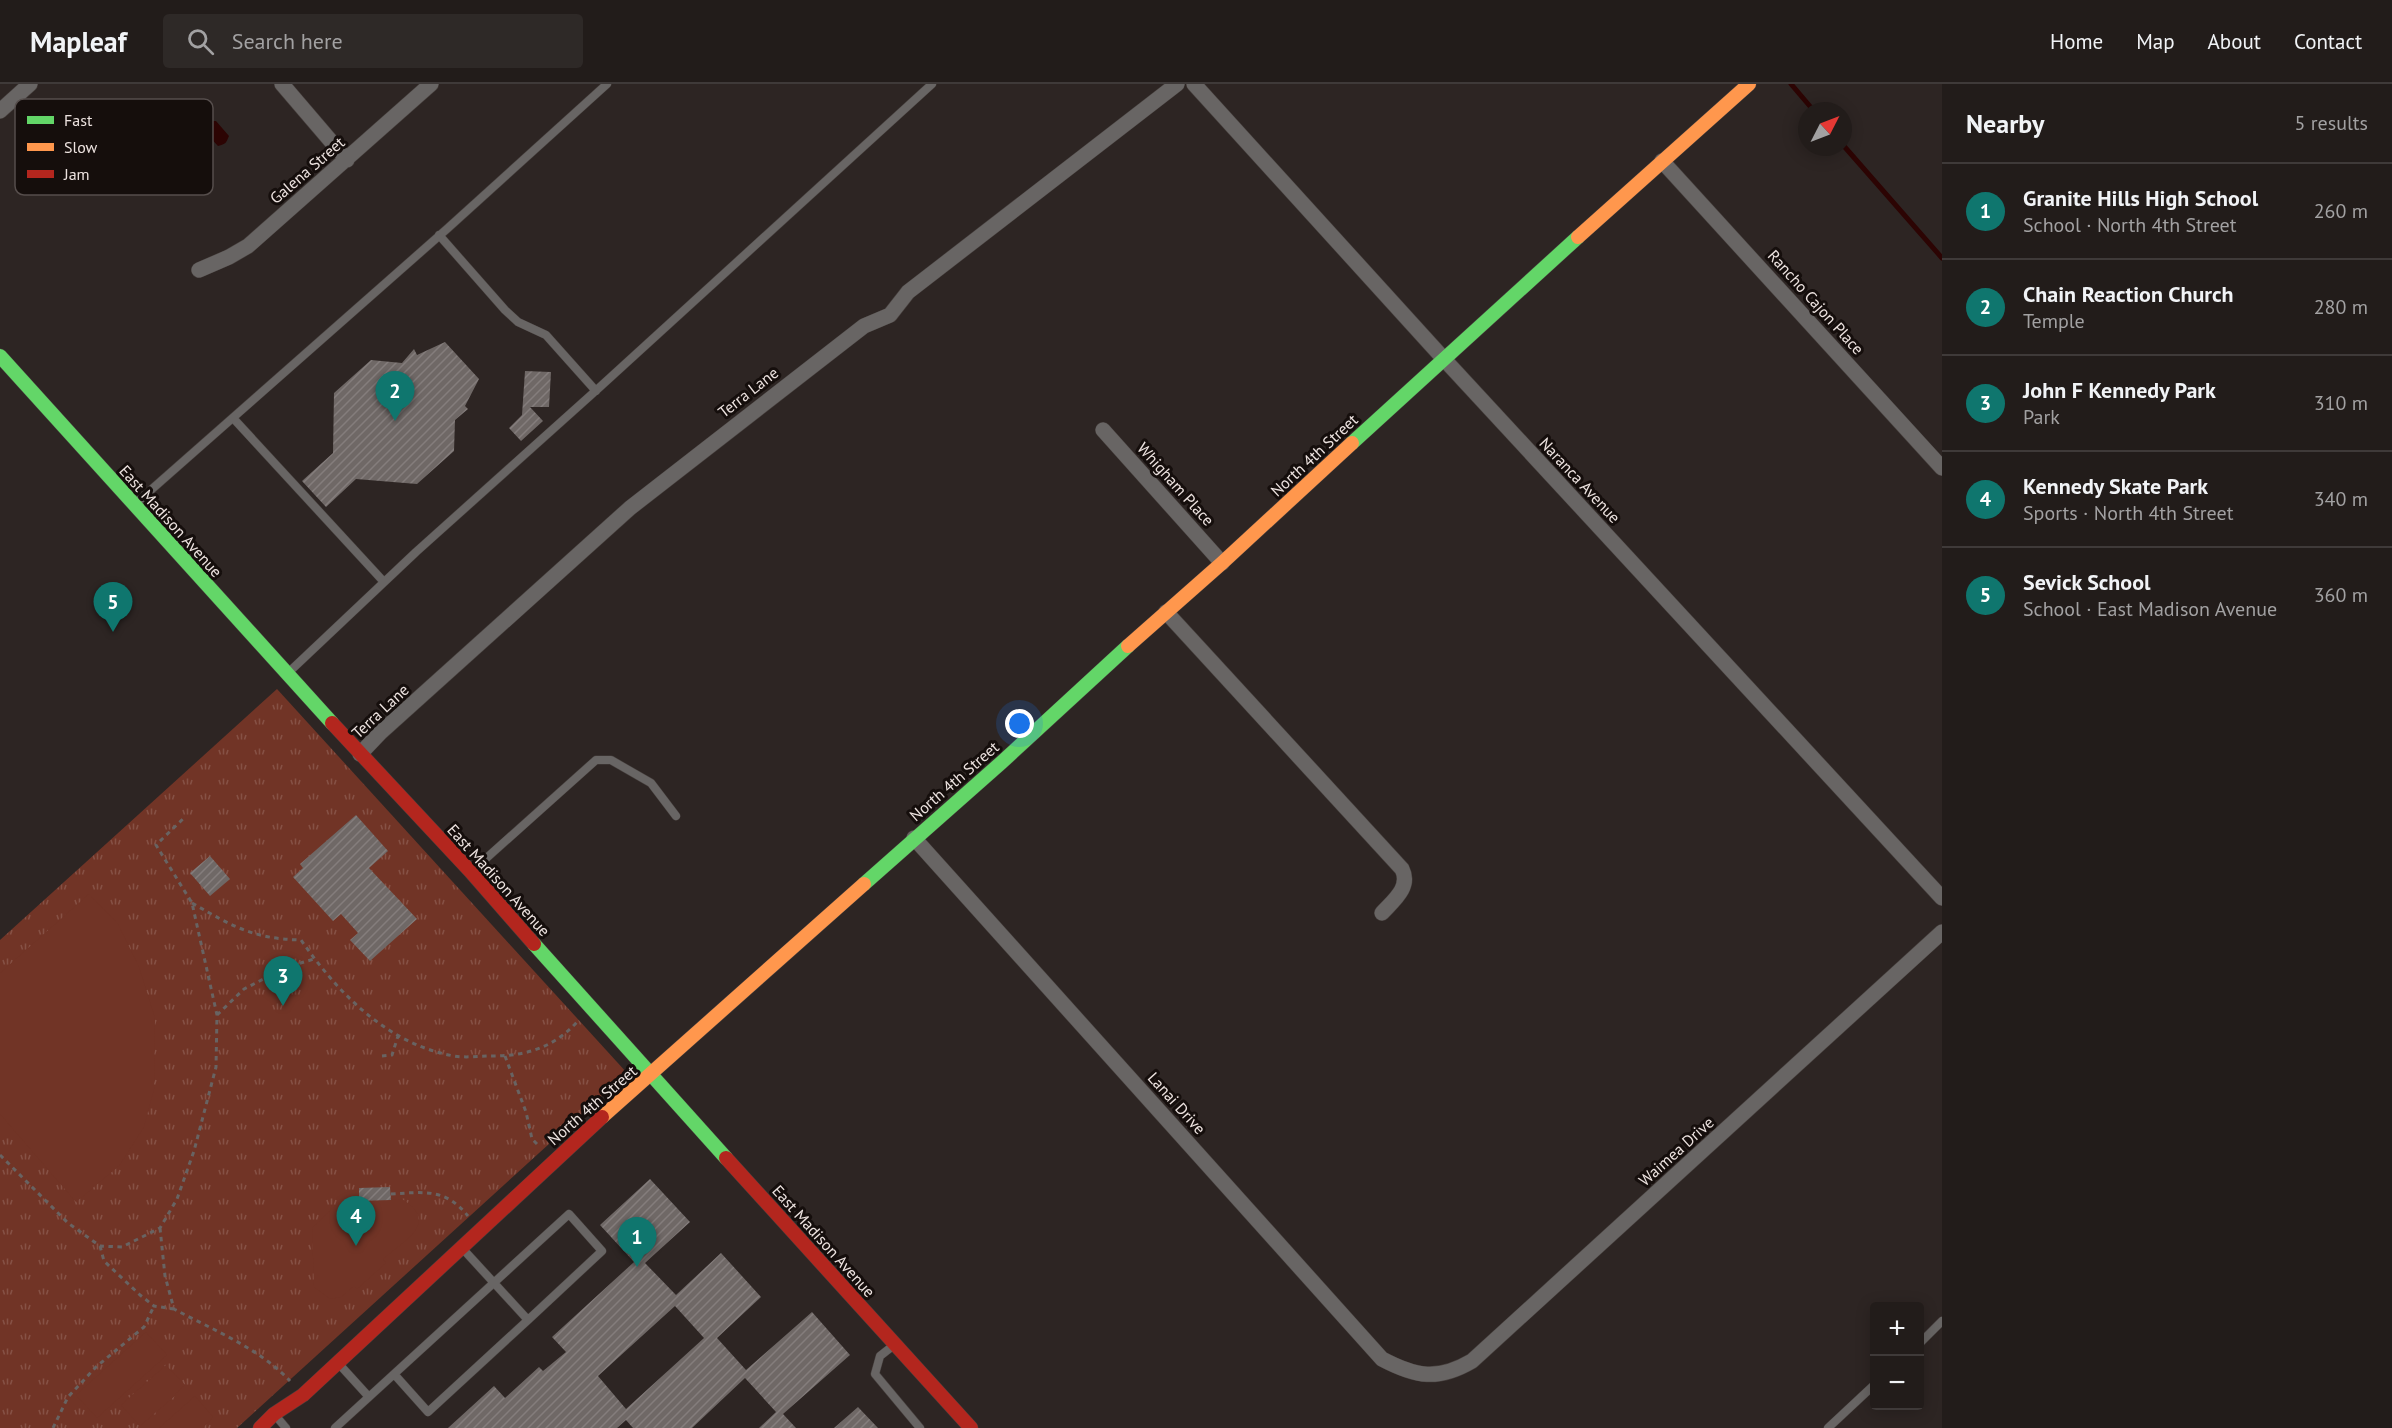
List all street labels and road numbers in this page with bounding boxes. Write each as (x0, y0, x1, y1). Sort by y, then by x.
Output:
street label: Galena Street (266, 132, 349, 208)
street label: Rancho Cajon Place (1764, 245, 1868, 359)
street label: Terra Lane (714, 362, 782, 422)
street label: North 4th Street (1266, 409, 1362, 500)
street label: Naranca Avenue (1535, 433, 1625, 527)
street label: Whigham Place (1133, 438, 1219, 530)
street label: East Madison Avenue (115, 461, 227, 581)
street label: Terra Lane (347, 680, 413, 742)
street label: North 4th Street (905, 736, 1003, 825)
street label: East Madison Avenue (443, 820, 555, 940)
street label: North 4th Street (543, 1060, 641, 1149)
street label: Lanai Drive (1144, 1068, 1210, 1138)
street label: Waimea Drive (1634, 1112, 1718, 1190)
street label: East Madison Avenue (768, 1181, 880, 1301)

